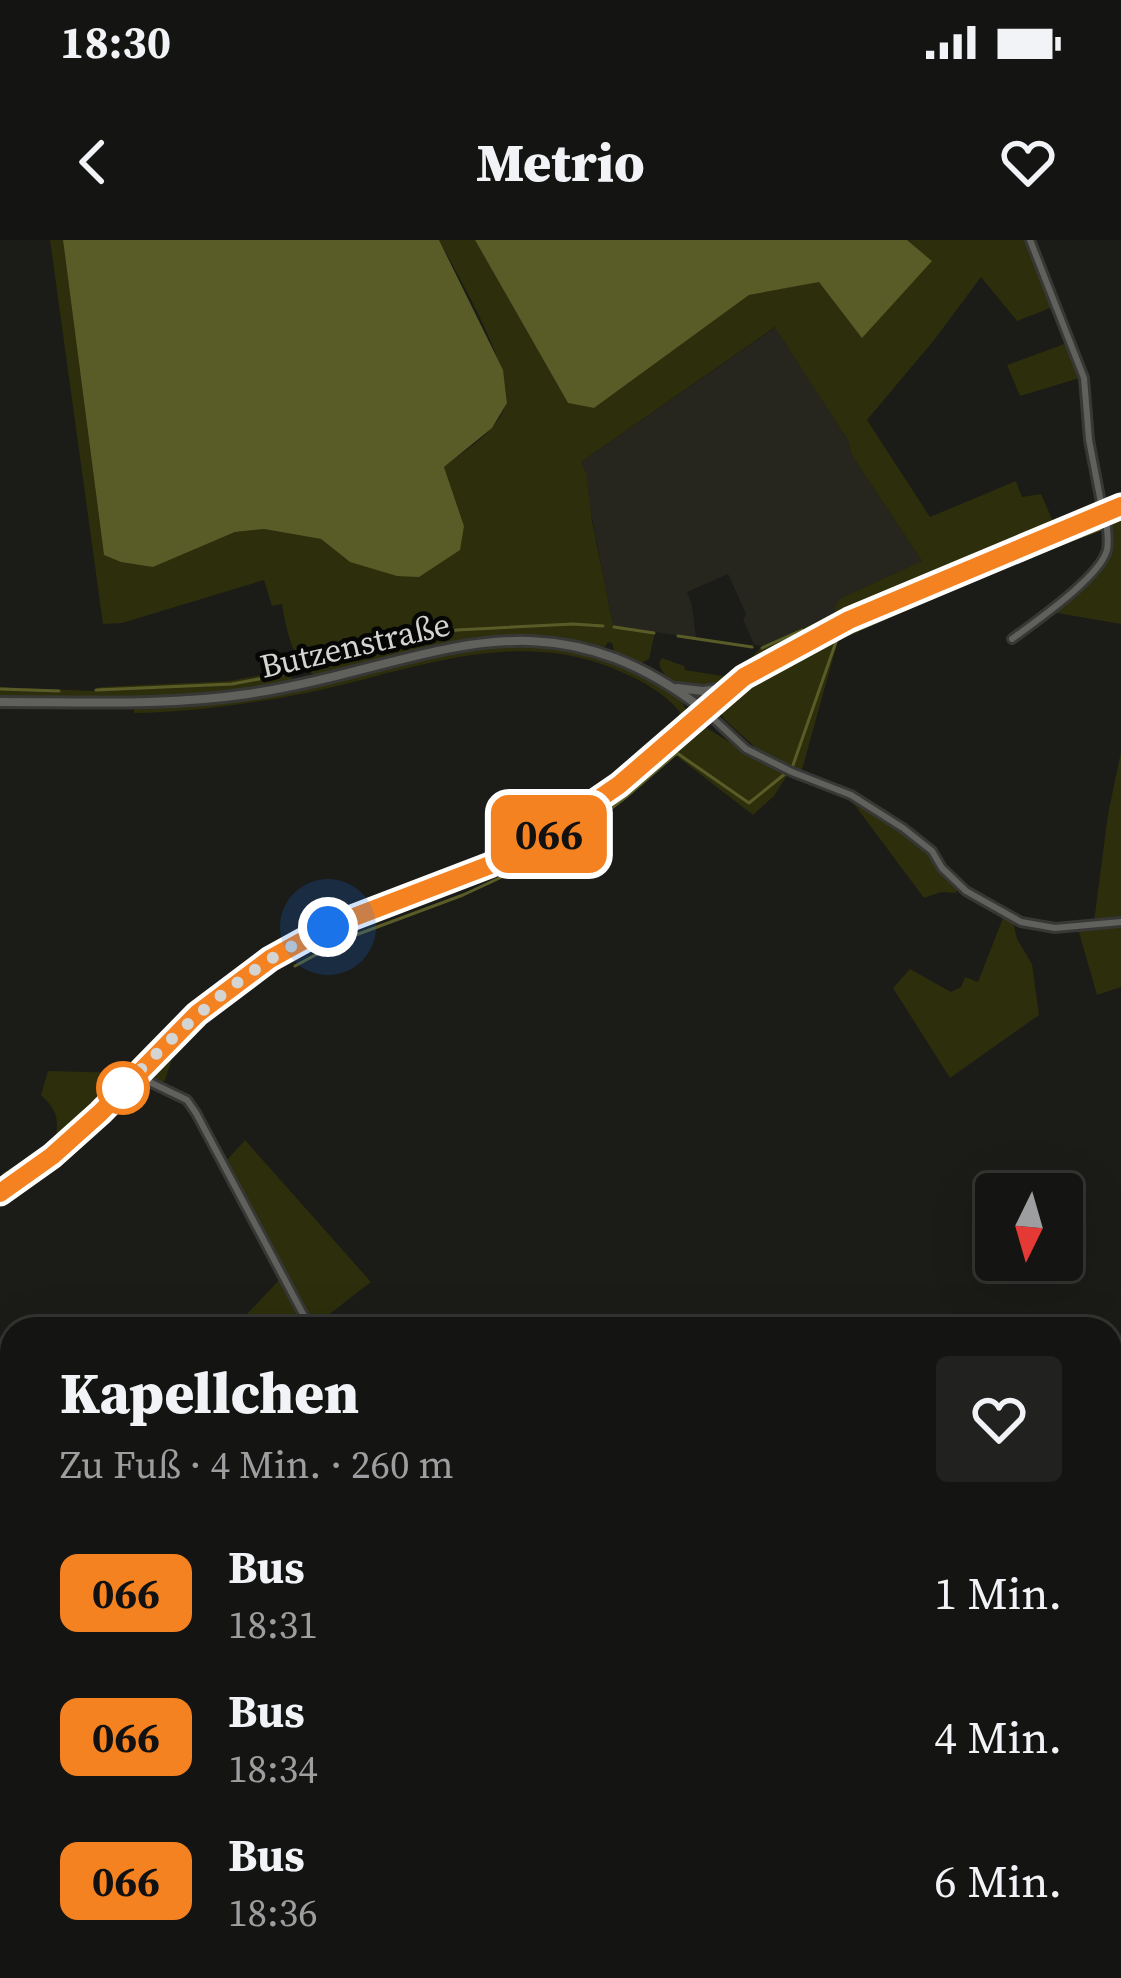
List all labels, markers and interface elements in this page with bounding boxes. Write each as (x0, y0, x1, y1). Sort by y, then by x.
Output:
text: 18:30 (60, 11, 171, 73)
text: Metrio (476, 125, 645, 199)
icon: back (60, 129, 126, 195)
icon: heart (995, 129, 1061, 195)
street label: Butzenstraße (256, 601, 454, 689)
line badge: 066 (480, 795, 618, 873)
text: 066 (515, 805, 583, 863)
your location (298, 897, 358, 957)
unlabelled marker (98, 1063, 148, 1113)
north arrow (975, 1173, 1083, 1281)
map controls (975, 1173, 1083, 1281)
text: Kapellchen (60, 1354, 359, 1432)
button: heart (936, 1356, 1062, 1482)
text: Zu Fuß · 4 Min. · 260 m (60, 1438, 454, 1491)
text: Bus (228, 1536, 305, 1598)
text: 1 Min. (934, 1562, 1062, 1624)
text: 066 (92, 1564, 160, 1622)
text: 18:31 (228, 1598, 318, 1651)
text: Bus (228, 1680, 305, 1742)
text: 4 Min. (934, 1706, 1062, 1768)
text: 066 (92, 1708, 160, 1766)
text: 18:34 (228, 1742, 318, 1795)
text: Bus (228, 1824, 305, 1886)
text: 6 Min. (934, 1850, 1062, 1912)
text: 066 (92, 1852, 160, 1910)
text: 18:36 (228, 1886, 318, 1939)

